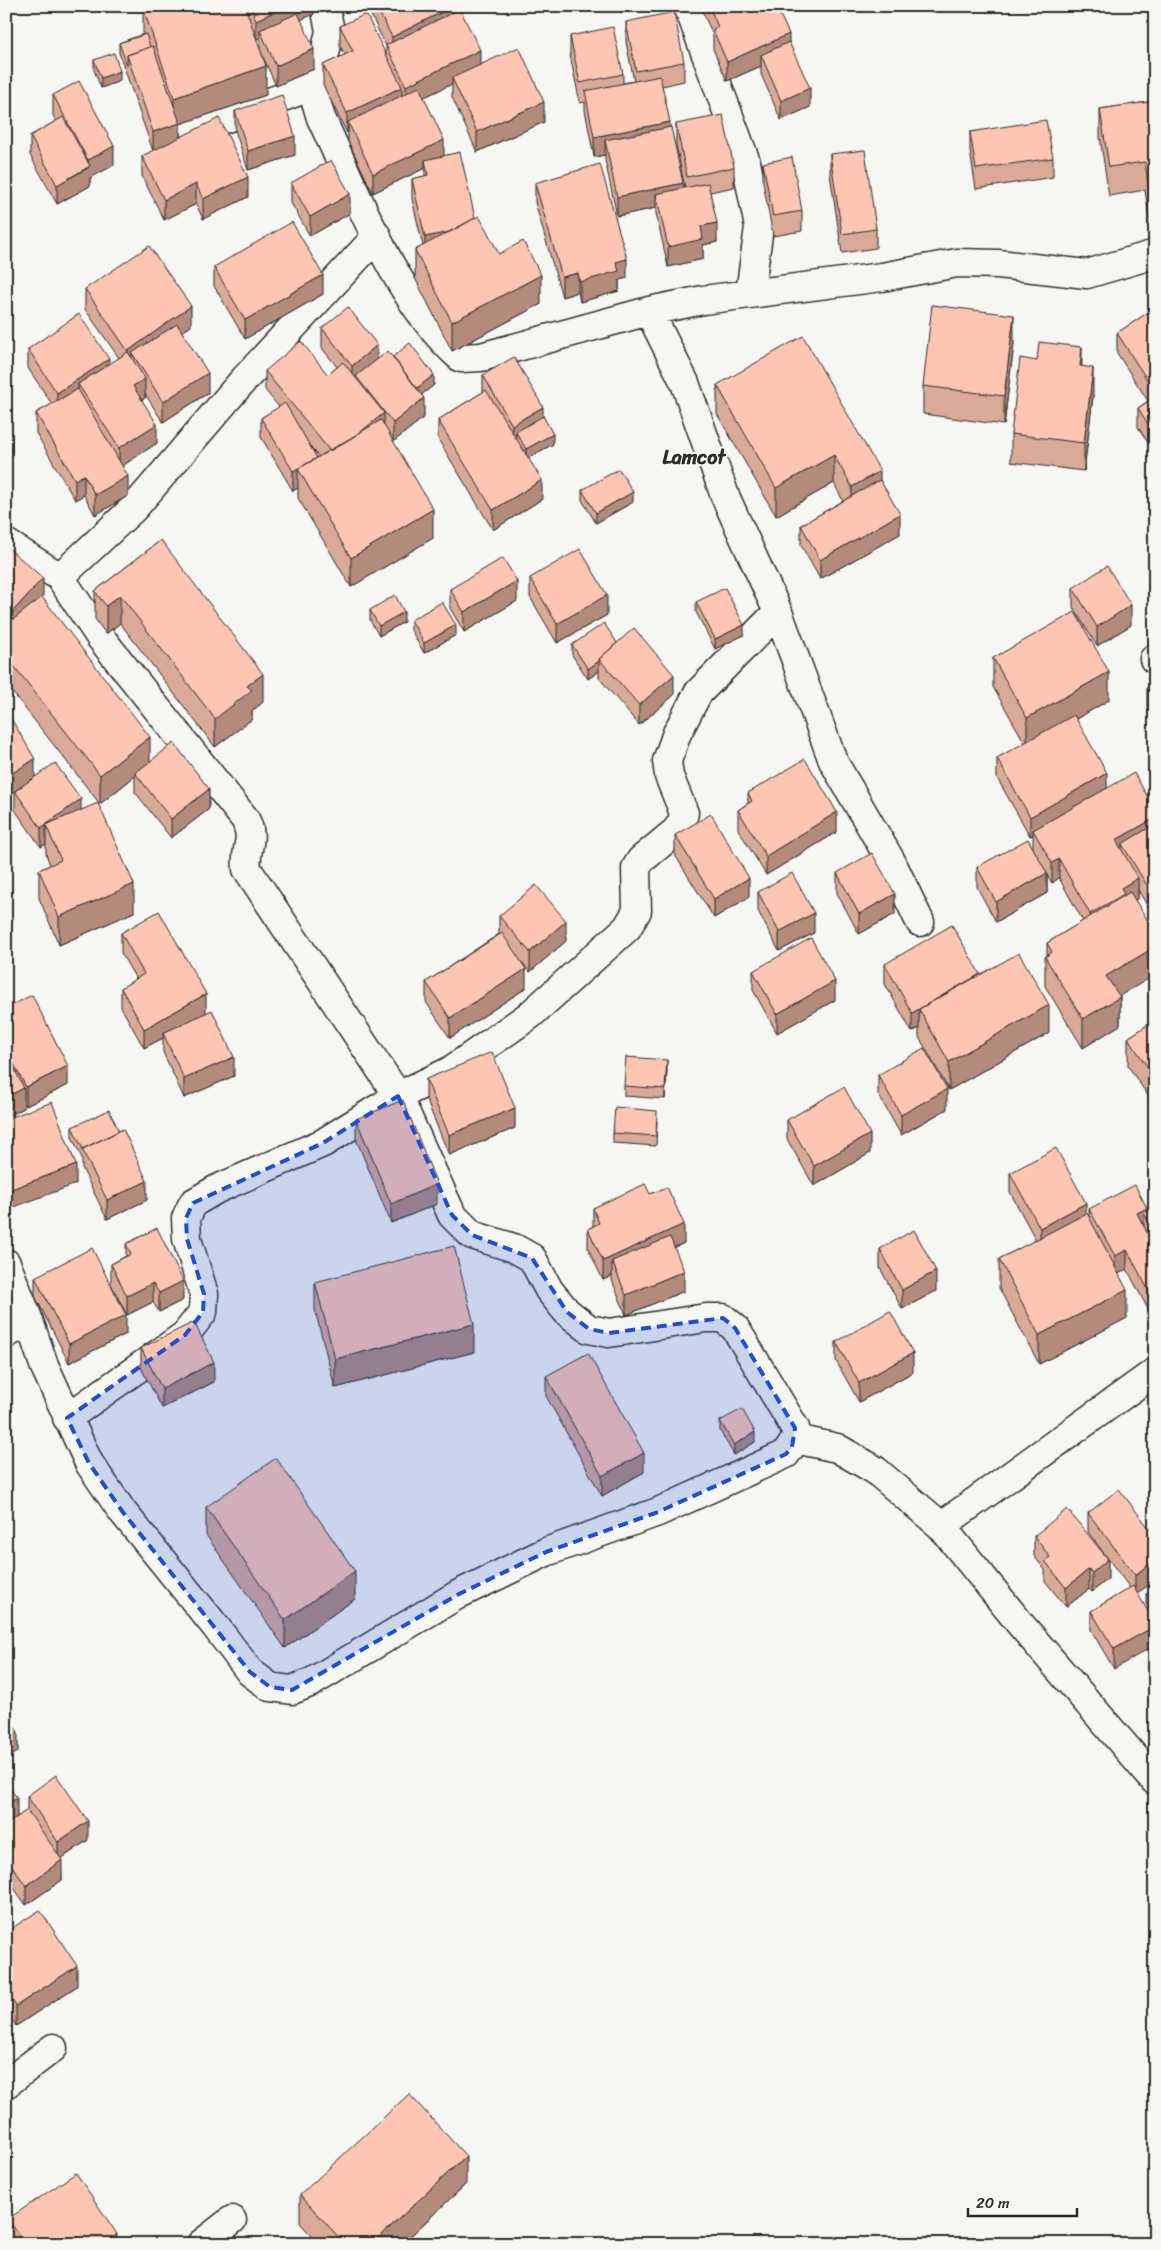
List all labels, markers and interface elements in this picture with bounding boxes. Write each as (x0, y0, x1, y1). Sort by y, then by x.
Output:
district label: Lamcot (663, 440, 727, 475)
scale bar (968, 2185, 1077, 2217)
text: 20 m (976, 2190, 1010, 2216)

